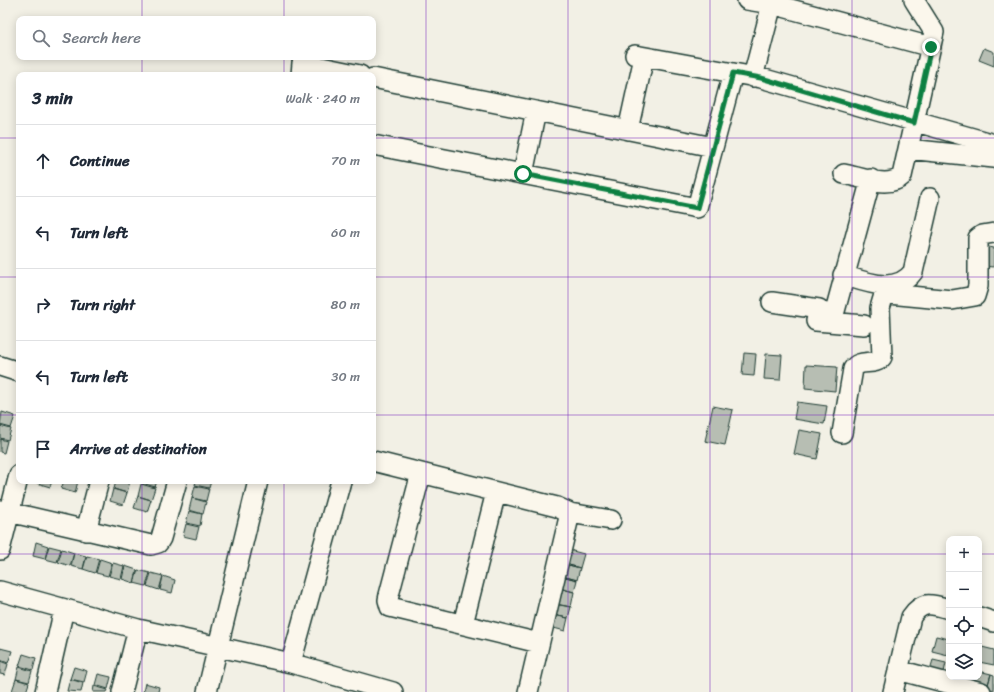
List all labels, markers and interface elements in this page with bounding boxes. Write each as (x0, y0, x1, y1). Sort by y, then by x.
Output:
search box (16, 16, 376, 60)
text: Search here (62, 25, 141, 51)
icon: search (30, 27, 52, 49)
route end (922, 38, 940, 56)
text: 3 min (32, 83, 73, 113)
text: Walk · 240 m (285, 87, 360, 110)
text: Continue (70, 148, 130, 174)
text: 70 m (331, 149, 360, 172)
icon: ahead (32, 150, 54, 172)
route start (514, 165, 532, 183)
text: Turn left (70, 220, 128, 246)
text: 60 m (331, 221, 360, 244)
icon: left (32, 222, 54, 244)
text: Turn right (70, 292, 135, 318)
text: 80 m (331, 293, 360, 316)
icon: right (32, 294, 54, 316)
text: Turn left (70, 364, 128, 390)
text: 30 m (331, 365, 360, 388)
icon: left (32, 366, 54, 388)
text: Arrive at destination (70, 436, 207, 462)
icon: arrive (32, 438, 54, 460)
map controls (946, 536, 982, 680)
button: + (946, 536, 982, 572)
button: − (946, 572, 982, 608)
button: locate (946, 608, 982, 644)
button: layers (946, 644, 982, 680)

